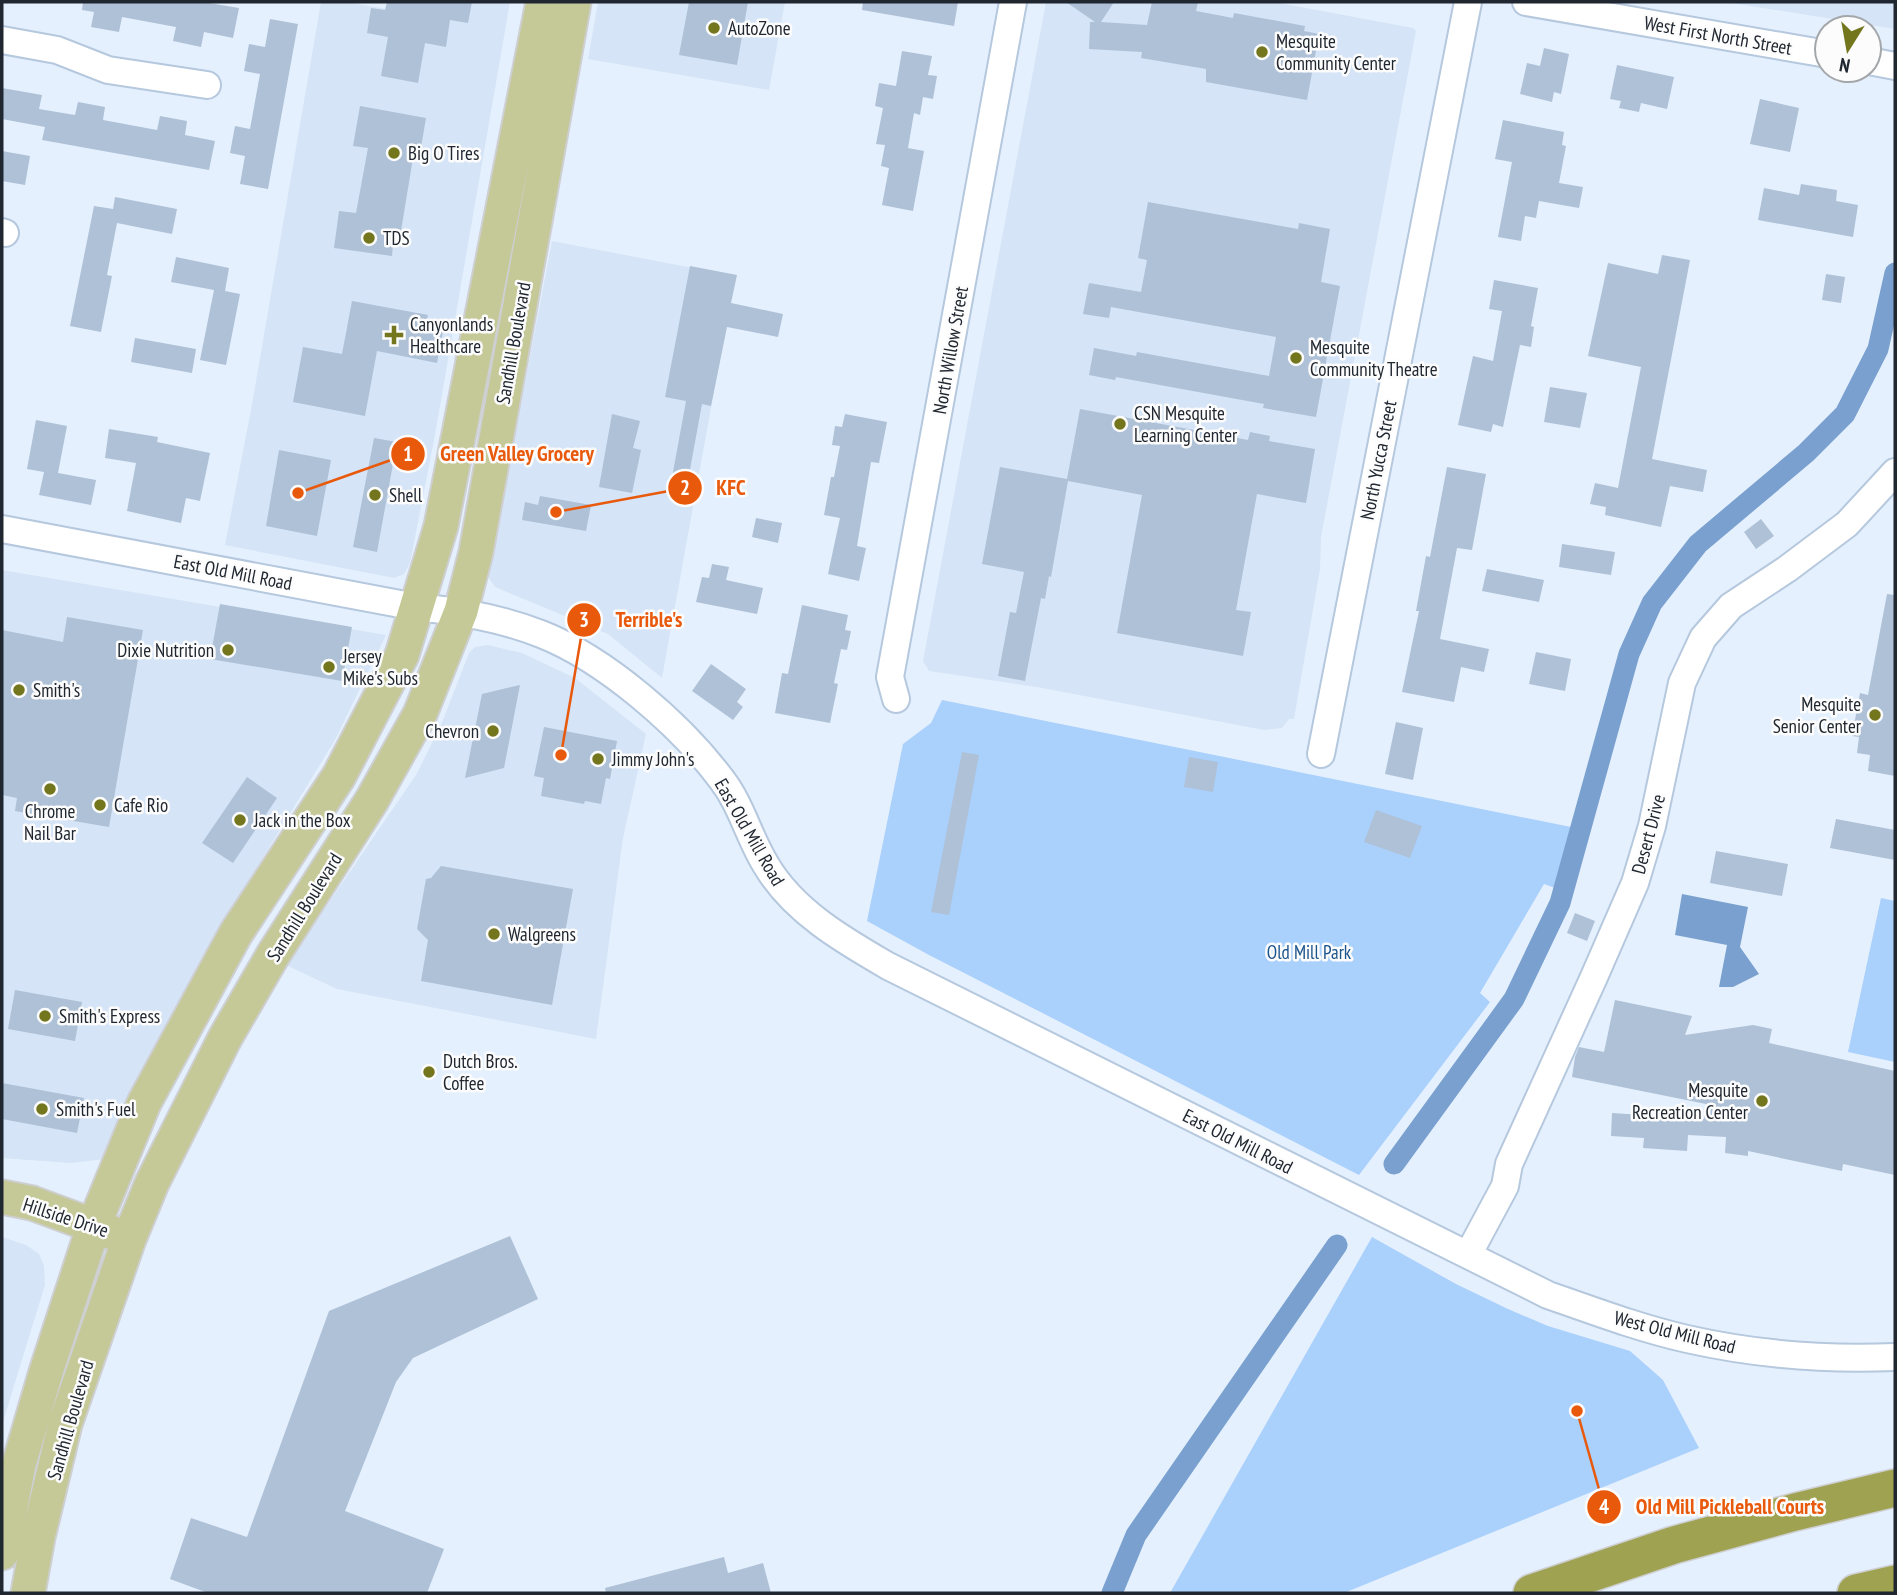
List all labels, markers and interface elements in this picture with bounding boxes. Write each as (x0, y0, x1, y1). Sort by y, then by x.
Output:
street label: West First North Street (1642, 10, 1794, 60)
north arrow (1813, 14, 1883, 84)
place label: AutoZone (728, 16, 791, 40)
marker: AutoZone (706, 20, 722, 36)
place label: Mesquite Community Center (1276, 29, 1397, 75)
marker: Mesquite Community Center (1254, 44, 1270, 60)
text: N (1837, 53, 1852, 78)
place label: Big O Tires (408, 141, 479, 165)
marker: Big O Tires (386, 145, 402, 161)
place label: TDS (383, 226, 410, 250)
marker: TDS (361, 230, 377, 246)
street label: Sandhill Boulevard (490, 280, 536, 406)
street label: North Willow Street (927, 283, 973, 416)
place label: Canyonlands Healthcare (410, 312, 493, 358)
marker: Canyonlands Healthcare (384, 325, 404, 345)
place label: Mesquite Community Theatre (1310, 335, 1438, 381)
marker: Mesquite Community Theatre (1288, 350, 1304, 366)
street label: North Yucca Street (1355, 397, 1401, 522)
place label: CSN Mesquite Learning Center (1134, 401, 1238, 447)
marker: CSN Mesquite Learning Center (1112, 416, 1128, 432)
callout: Green Valley Grocery (390, 433, 608, 475)
text: 1 (403, 440, 413, 467)
text: Green Valley Grocery (440, 440, 594, 467)
callout: KFC (668, 467, 760, 509)
text: 2 (680, 474, 690, 501)
text: KFC (716, 474, 746, 501)
place label: Shell (389, 483, 423, 507)
marker: Shell (367, 487, 383, 503)
street label: East Old Mill Road (172, 549, 294, 595)
callout: Terrible's (566, 599, 696, 641)
text: 3 (579, 606, 589, 633)
text: Terrible's (616, 606, 682, 633)
place label: Dixie Nutrition (117, 638, 214, 662)
marker: Dixie Nutrition (220, 642, 236, 658)
place label: Jersey Mike's Subs (342, 644, 418, 690)
marker: Jersey Mike's Subs (321, 659, 337, 675)
place label: Smith's (33, 678, 80, 702)
marker: Smith's (11, 682, 27, 698)
place label: Mesquite Senior Center (1773, 692, 1862, 738)
marker: Mesquite Senior Center (1867, 707, 1883, 723)
place label: Chevron (425, 719, 479, 743)
marker: Chevron (485, 723, 501, 739)
place label: Jimmy John's (611, 747, 694, 771)
marker: Jimmy John's (590, 751, 606, 767)
street label: East Old Mill Road (710, 774, 790, 890)
marker: Chrome Nail Bar (42, 781, 58, 797)
street label: Desert Drive (1626, 791, 1670, 876)
place label: Cafe Rio (114, 793, 168, 817)
marker: Cafe Rio (92, 797, 108, 813)
place label: Chrome Nail Bar (24, 799, 77, 845)
place label: Jack in the Box (253, 808, 351, 832)
marker: Jack in the Box (232, 812, 248, 828)
street label: Sandhill Boulevard (261, 848, 347, 966)
place label: Walgreens (508, 922, 576, 946)
marker: Walgreens (486, 926, 502, 942)
park label: Old Mill Park (1267, 940, 1352, 964)
place label: Smith's Express (59, 1004, 160, 1028)
marker: Smith's Express (37, 1008, 53, 1024)
place label: Dutch Bros. Coffee (443, 1049, 518, 1095)
marker: Dutch Bros. Coffee (421, 1064, 437, 1080)
place label: Mesquite Recreation Center (1632, 1078, 1749, 1124)
marker: Mesquite Recreation Center (1754, 1093, 1770, 1109)
place label: Smith's Fuel (56, 1097, 136, 1121)
marker: Smith's Fuel (34, 1101, 50, 1117)
street label: East Old Mill Road (1179, 1103, 1297, 1179)
street label: Hillside Drive (20, 1192, 112, 1242)
street label: West Old Mill Road (1612, 1305, 1738, 1359)
street label: Sandhill Boulevard (41, 1357, 99, 1483)
callout: Old Mill Pickleball Courts (1586, 1486, 1838, 1528)
text: 4 (1599, 1493, 1609, 1520)
text: Old Mill Pickleball Courts (1636, 1493, 1824, 1520)

